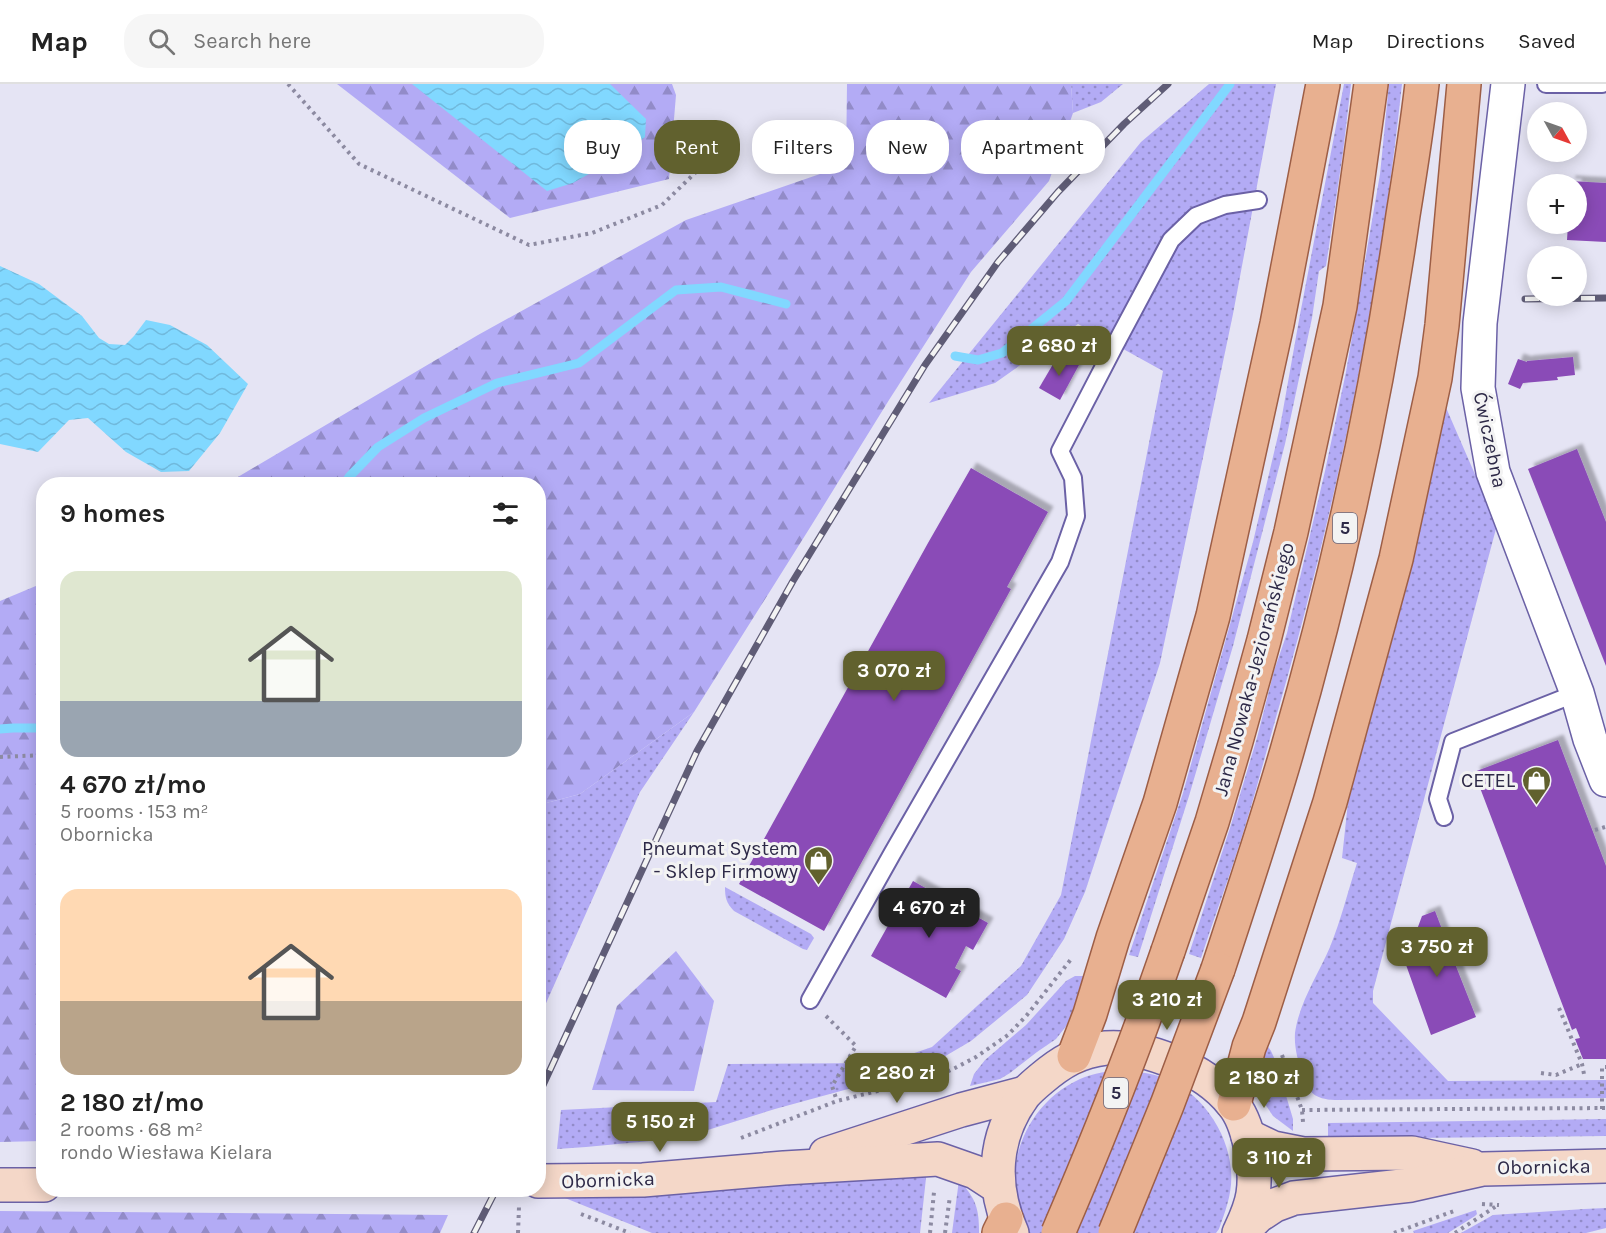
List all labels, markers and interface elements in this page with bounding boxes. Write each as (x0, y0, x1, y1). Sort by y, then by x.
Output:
search box (124, 14, 544, 68)
text: Map (30, 25, 88, 58)
icon: search (145, 25, 178, 58)
text: Search here (193, 28, 311, 54)
text: Map (1312, 29, 1353, 53)
text: Directions (1386, 29, 1485, 53)
text: Saved (1518, 29, 1576, 53)
north arrow (1527, 102, 1587, 162)
map controls (1527, 102, 1587, 306)
chip: Buy (564, 120, 642, 174)
chip: Rent (654, 120, 740, 174)
chip: Filters (752, 120, 854, 174)
chip: New (866, 120, 949, 174)
chip: Apartment (961, 120, 1105, 174)
button: + (1527, 174, 1587, 234)
button: − (1527, 246, 1587, 306)
pin: 2 680 zł (997, 326, 1121, 377)
text: 2 680 zł (1021, 334, 1097, 357)
street label: Ćwiczebna (1469, 390, 1512, 490)
icon: filters (489, 497, 522, 530)
text: 9 homes (60, 498, 166, 529)
road number: 5 (1333, 513, 1357, 543)
street label: Jana Nowaka-Jeziorańskiego (1209, 540, 1299, 798)
icon: home (237, 610, 345, 718)
pin: 3 070 zł (832, 651, 956, 702)
text: 3 070 zł (857, 659, 931, 682)
shop icon: CETEL (1520, 764, 1552, 806)
text: 4 670 zł/mo (60, 769, 206, 800)
place label: CETEL (1461, 769, 1516, 792)
text: 5 rooms · 153 m² (60, 800, 209, 823)
text: Obornicka (60, 823, 154, 846)
place label: Pneumat System - Sklep Firmowy (642, 837, 798, 883)
shop icon: Pneumat System - Sklep Firmowy (803, 844, 835, 886)
pin: 4 670 zł (867, 888, 991, 939)
text: 4 670 zł (893, 896, 965, 919)
pin: 3 750 zł (1375, 927, 1499, 978)
icon: home (237, 928, 345, 1036)
text: 3 750 zł (1401, 935, 1473, 958)
pin: 3 210 zł (1105, 980, 1229, 1031)
text: 3 210 zł (1132, 988, 1202, 1011)
pin: 2 280 zł (835, 1053, 959, 1104)
pin: 2 180 zł (1202, 1058, 1326, 1109)
text: 2 280 zł (859, 1061, 935, 1084)
text: 2 180 zł (1229, 1066, 1299, 1089)
road number: 5 (1104, 1078, 1128, 1108)
text: 2 180 zł/mo (60, 1087, 204, 1118)
pin: 5 150 zł (598, 1102, 722, 1153)
text: 5 150 zł (625, 1110, 695, 1133)
text: 2 rooms · 68 m² (60, 1118, 203, 1141)
pin: 3 110 zł (1217, 1138, 1341, 1189)
text: rondo Wiesława Kielara (60, 1141, 272, 1164)
text: 3 110 zł (1246, 1146, 1312, 1169)
street label: Obornicka (1497, 1155, 1591, 1179)
street label: Obornicka (561, 1167, 655, 1193)

